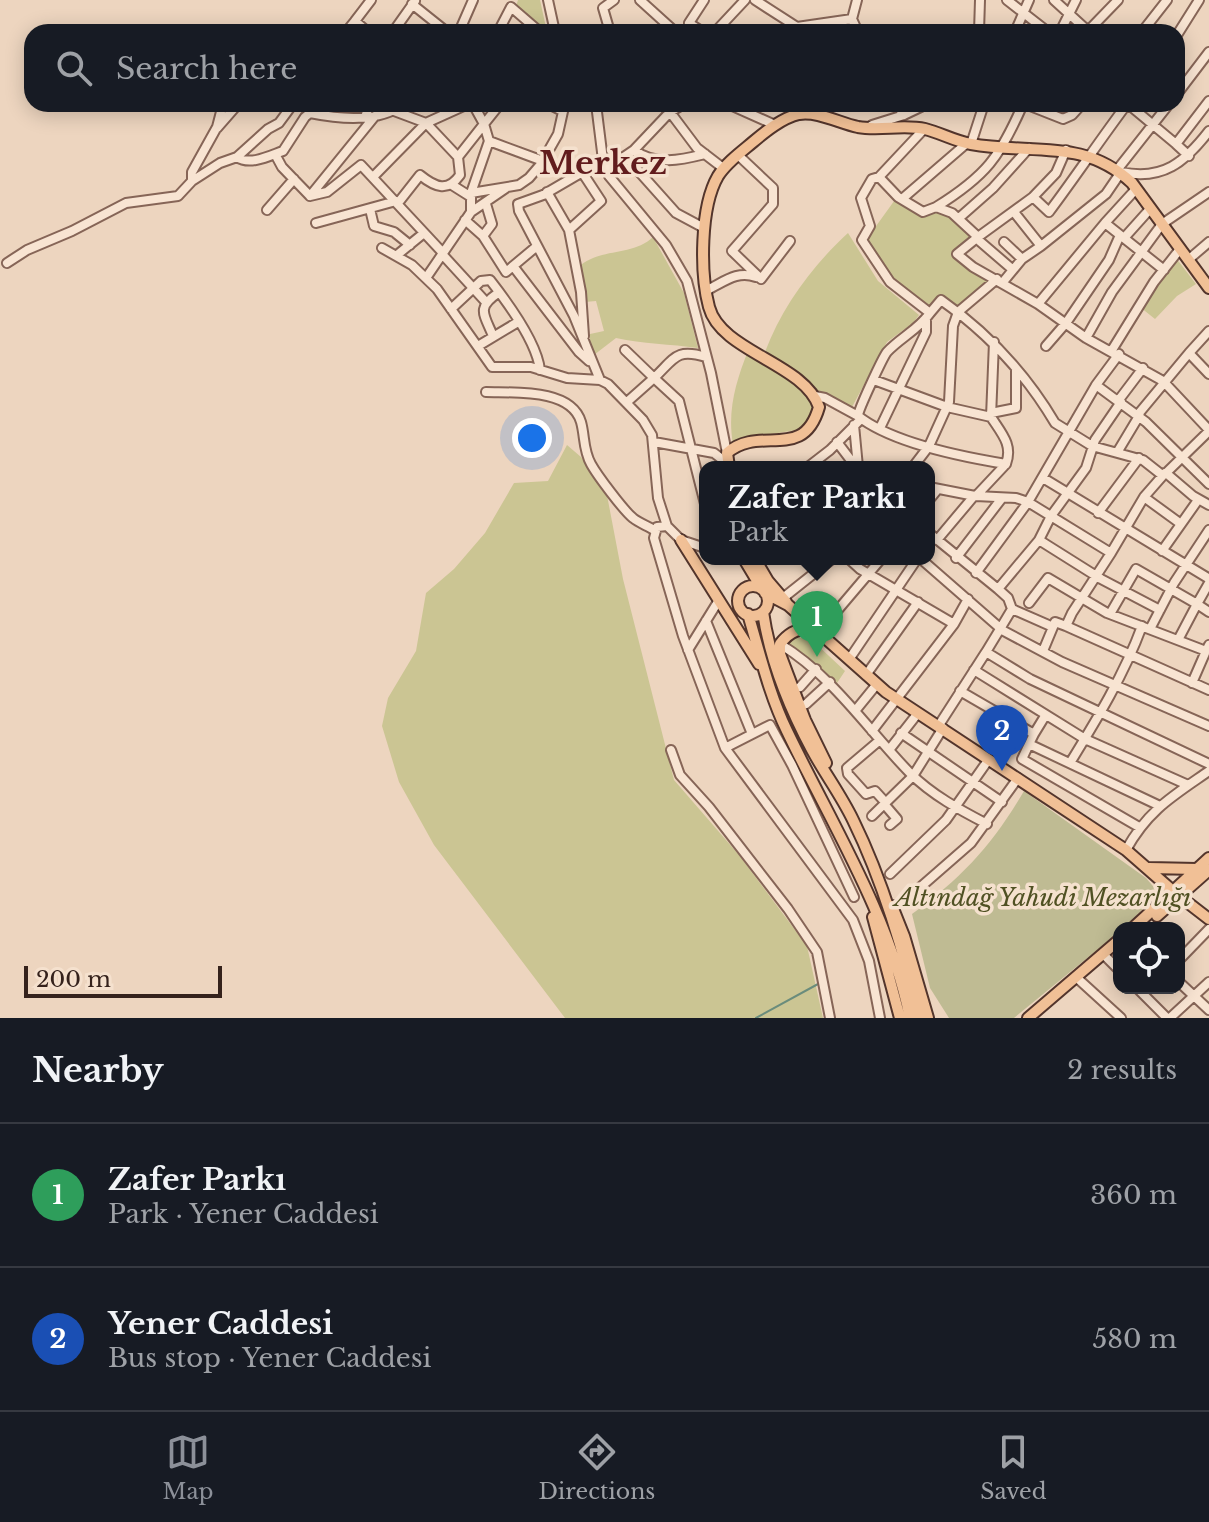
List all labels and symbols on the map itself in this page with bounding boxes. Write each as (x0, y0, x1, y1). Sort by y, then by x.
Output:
district label: Merkez (539, 143, 667, 183)
your location (512, 418, 552, 458)
pin: 1 (791, 591, 843, 657)
pin: 2 (976, 705, 1028, 771)
park label: Altındağ Yahudi Mezarlığı (892, 883, 1191, 912)
scale bar (24, 962, 222, 998)

